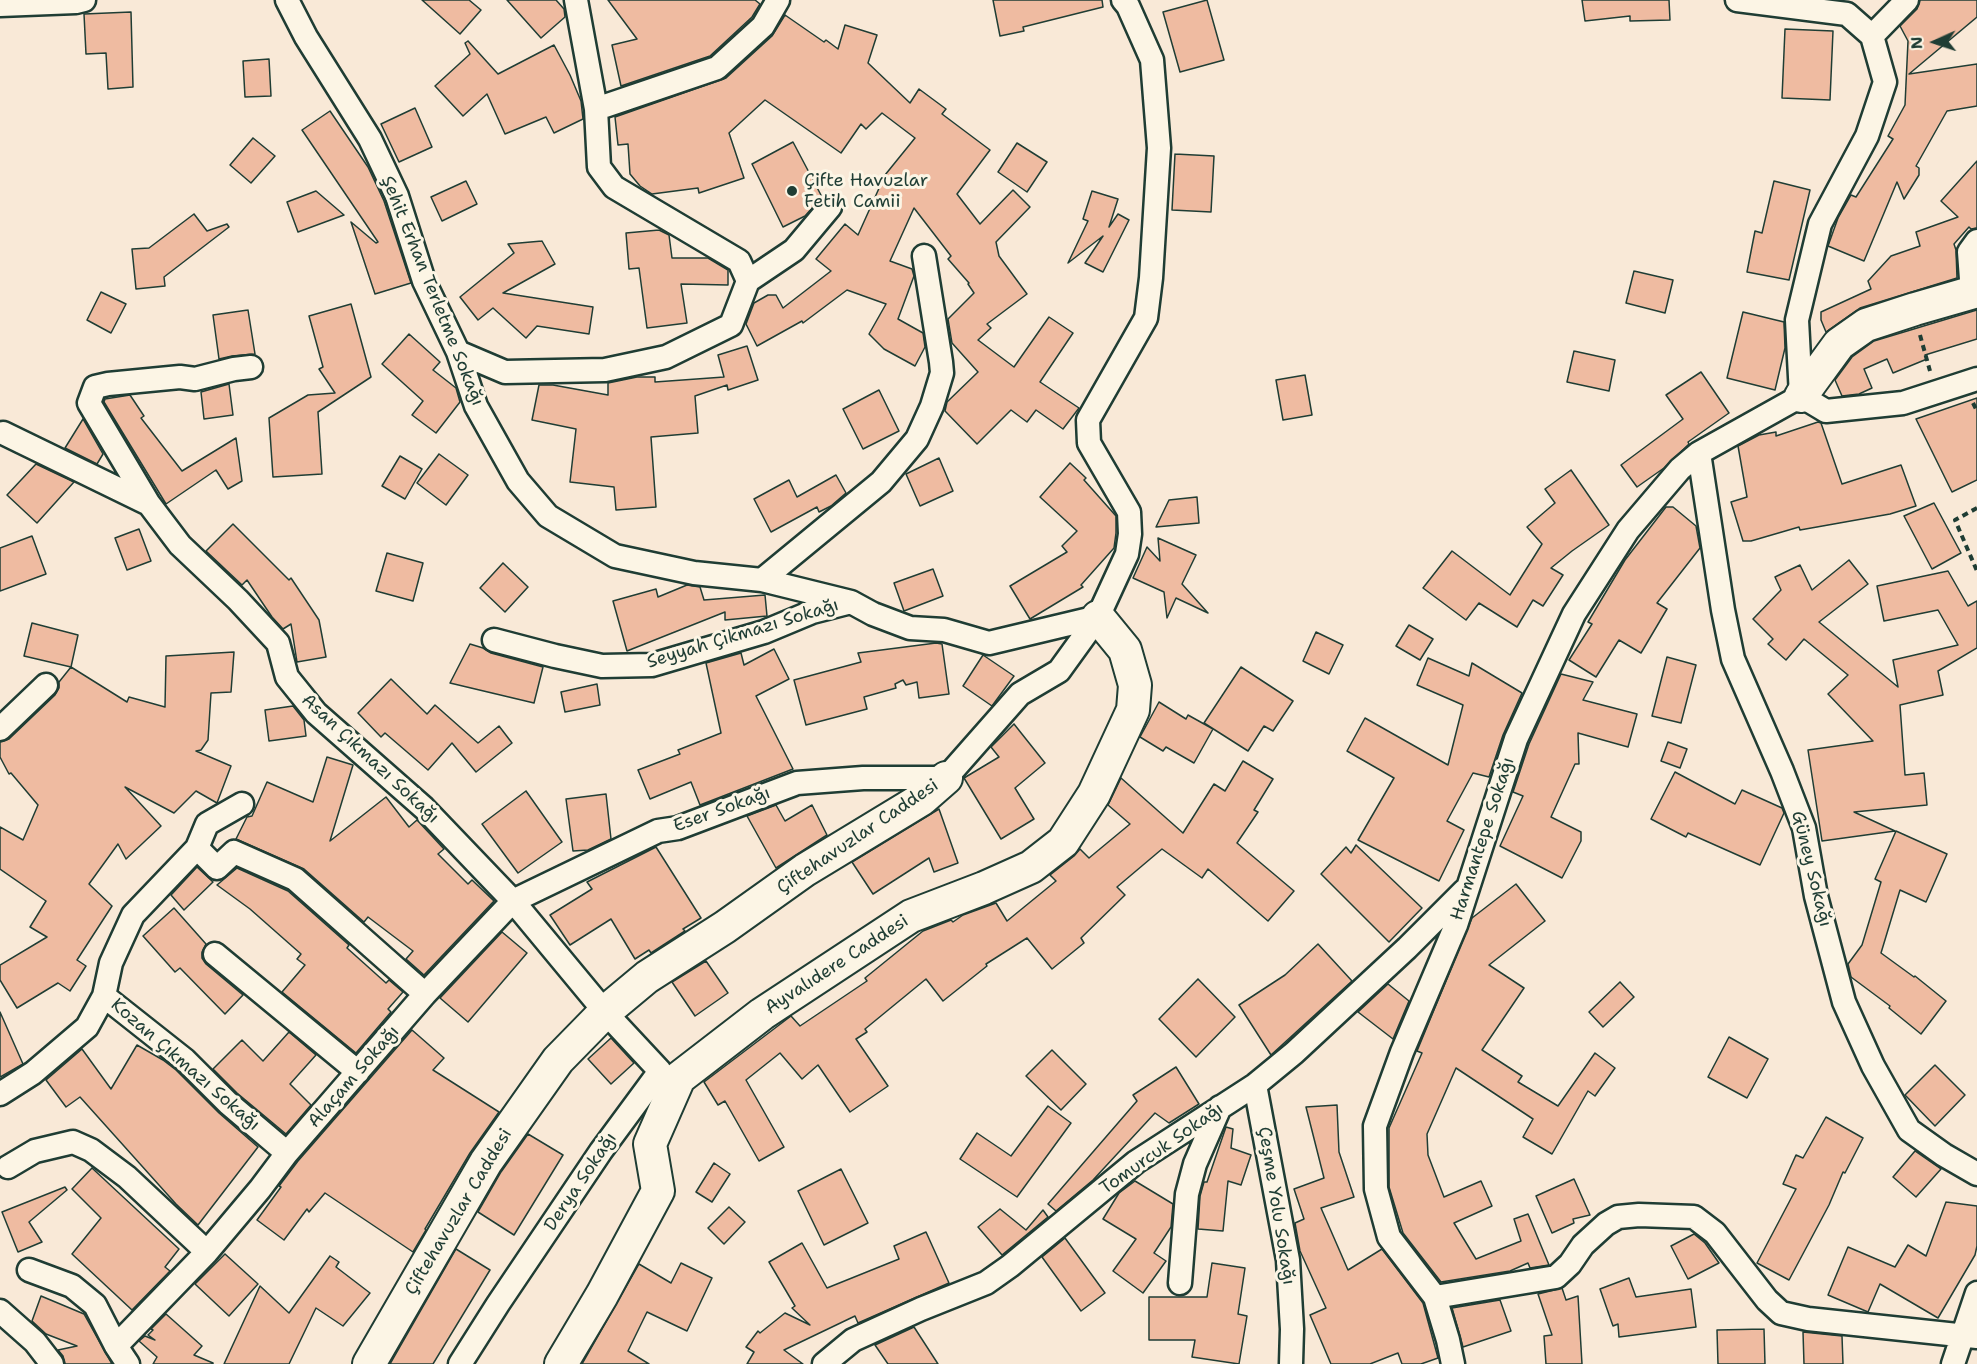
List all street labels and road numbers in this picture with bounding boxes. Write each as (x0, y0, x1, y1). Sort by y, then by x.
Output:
street label: Şehit Erhan Terletme Sokağı (376, 173, 488, 409)
street label: Seyyah Çıkmazı Sokağı (645, 595, 841, 673)
street label: Asan Çıkmazı Sokağı (297, 690, 443, 828)
street label: Harmantepe Sokağı (1446, 755, 1520, 923)
street label: Çiftehavuzlar Caddesi (773, 775, 943, 899)
street label: Eser Sokağı (671, 783, 773, 837)
street label: Güney Sokağı (1786, 809, 1836, 929)
street label: Ayvalıdere Caddesi (761, 911, 913, 1019)
street label: Kozan Çıkmazı Sokağı (106, 994, 264, 1136)
street label: Alaçam Sokağı (304, 1021, 404, 1133)
street label: Tomurcuk Sokağı (1096, 1098, 1228, 1200)
street label: Çiftehavuzlar Caddesi (401, 1125, 517, 1299)
street label: Çeşme Yolu Sokağı (1253, 1125, 1299, 1287)
street label: Derya Sokağı (540, 1129, 622, 1235)

